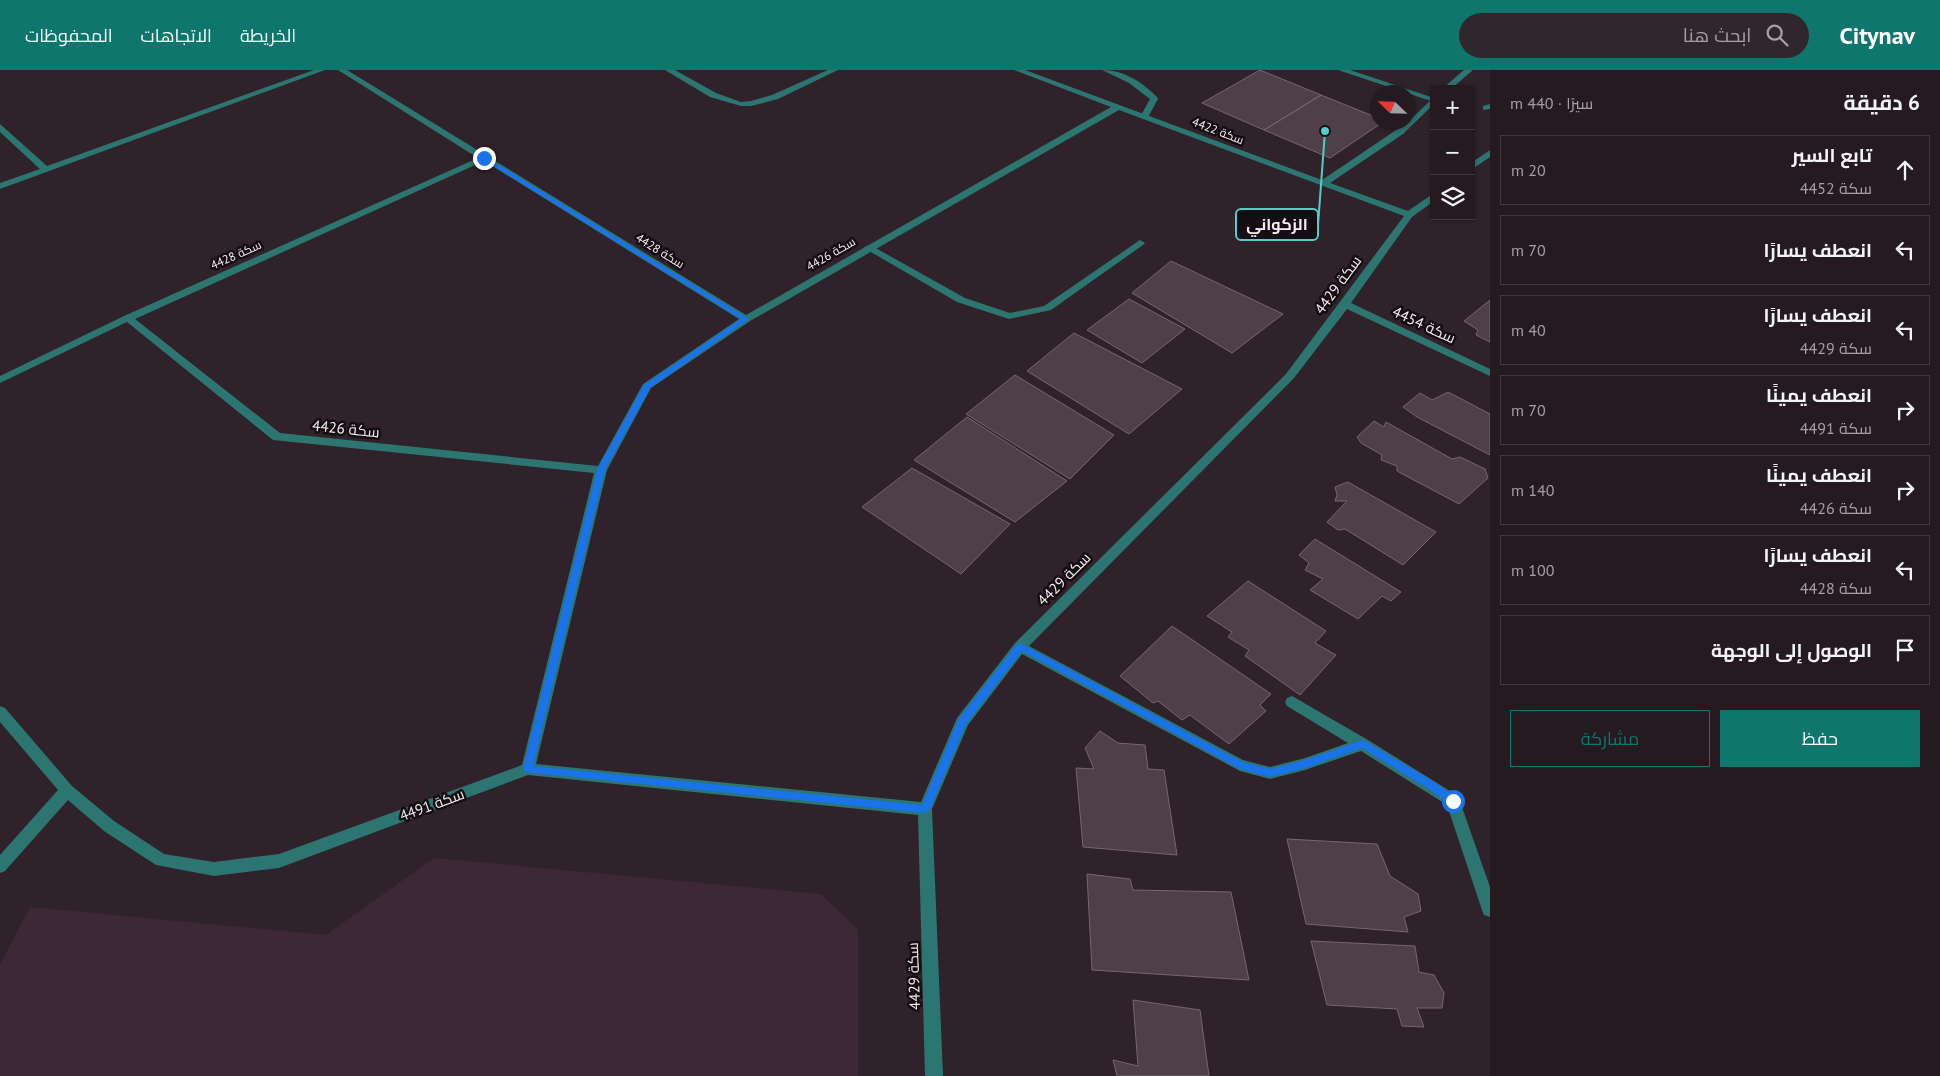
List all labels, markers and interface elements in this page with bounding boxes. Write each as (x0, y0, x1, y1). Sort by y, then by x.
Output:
search box (1459, 13, 1809, 58)
text: Citynav (1839, 20, 1915, 51)
icon: search (1763, 21, 1791, 49)
text: ابحث هنا (1683, 23, 1751, 47)
text: المحفوظات (25, 24, 113, 47)
text: الاتجاهات (141, 24, 212, 47)
text: الخريطة (240, 24, 296, 47)
north arrow (1370, 85, 1415, 130)
map controls (1430, 85, 1475, 220)
button: + (1430, 85, 1475, 130)
text: 6 دقيقة (1843, 89, 1920, 116)
text: سيرًا · 440 m (1510, 93, 1593, 113)
street label: سكة 4422 (1190, 114, 1246, 147)
button: − (1430, 130, 1475, 175)
text: تابع السير (1792, 143, 1872, 167)
route end (473, 147, 496, 170)
icon: ahead (1891, 156, 1919, 184)
text: 20 m (1511, 160, 1546, 180)
button: layers (1430, 175, 1475, 220)
text: سكة 4452 (1800, 178, 1872, 198)
callout: الزكواني (1236, 209, 1318, 240)
text: الزكواني (1246, 214, 1308, 237)
street label: سكة 4428 (633, 230, 687, 271)
street label: سكة 4426 (804, 234, 858, 274)
icon: left (1891, 236, 1919, 264)
street label: سكة 4428 (208, 237, 264, 272)
text: انعطف يسارًا (1764, 238, 1872, 262)
text: 70 m (1511, 240, 1546, 260)
street label: سكة 4429 (1310, 252, 1365, 318)
street label: سكة 4454 (1390, 302, 1459, 347)
text: انعطف يسارًا (1764, 303, 1872, 327)
icon: left (1891, 316, 1919, 344)
text: 40 m (1511, 320, 1546, 340)
text: سكة 4429 (1800, 338, 1872, 358)
text: انعطف يمينًا (1766, 383, 1872, 407)
icon: right (1891, 396, 1919, 424)
text: 70 m (1511, 400, 1546, 420)
street label: سكة 4426 (311, 416, 381, 441)
text: سكة 4491 (1800, 418, 1872, 438)
text: انعطف يمينًا (1766, 463, 1872, 487)
icon: right (1891, 476, 1919, 504)
text: 140 m (1511, 480, 1554, 500)
text: سكة 4426 (1800, 498, 1872, 518)
text: انعطف يسارًا (1764, 543, 1872, 567)
street label: سكة 4429 (1033, 548, 1094, 609)
icon: left (1891, 556, 1919, 584)
text: 100 m (1511, 560, 1554, 580)
text: سكة 4428 (1800, 578, 1872, 598)
icon: arrive (1891, 636, 1919, 664)
text: الوصول إلى الوجهة (1711, 638, 1872, 662)
button: مشاركة (1510, 710, 1710, 767)
button: حفظ (1720, 710, 1920, 767)
street label: سكة 4491 (397, 784, 467, 825)
route start (1442, 790, 1465, 813)
street label: سكة 4429 (903, 942, 924, 1010)

